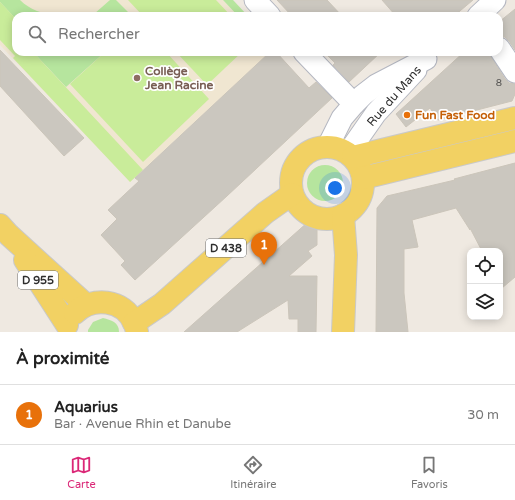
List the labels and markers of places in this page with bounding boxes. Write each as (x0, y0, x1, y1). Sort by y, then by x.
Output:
place label: Collège Jean Racine (144, 64, 214, 92)
marker: Collège Jean Racine (132, 73, 142, 83)
place label: Fun Fast Food (415, 108, 495, 122)
marker: Fun Fast Food (402, 110, 412, 120)
pin: 1 (251, 232, 277, 265)

